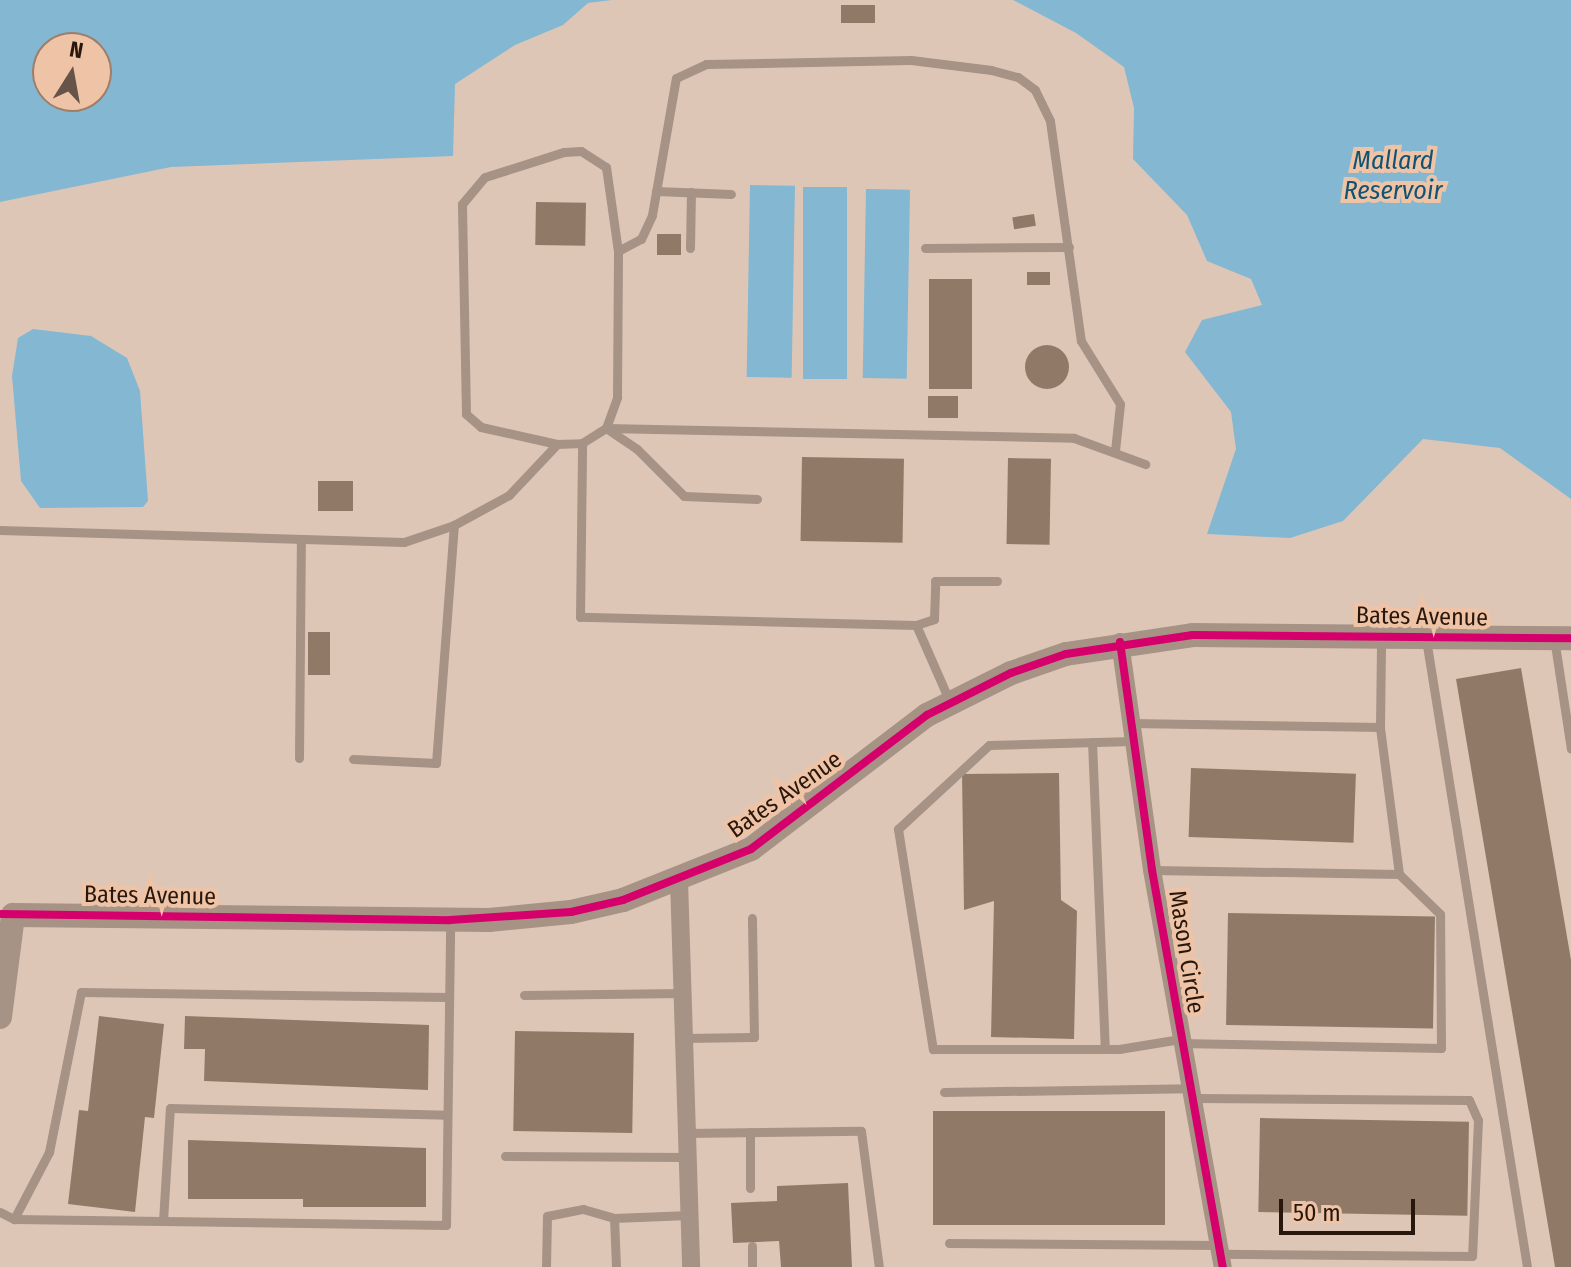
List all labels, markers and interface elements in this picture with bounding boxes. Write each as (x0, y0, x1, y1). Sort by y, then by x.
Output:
north arrow (32, 32, 112, 112)
text: N (67, 35, 85, 64)
water label: Mallard Reservoir (1344, 145, 1442, 206)
street label: Bates Avenue (1356, 601, 1488, 633)
street label: Bates Avenue (723, 745, 847, 845)
street label: Bates Avenue (84, 880, 216, 912)
street label: Mason Circle (1162, 888, 1210, 1016)
scale bar (1283, 1183, 1419, 1233)
text: 50 m (1293, 1199, 1341, 1227)

